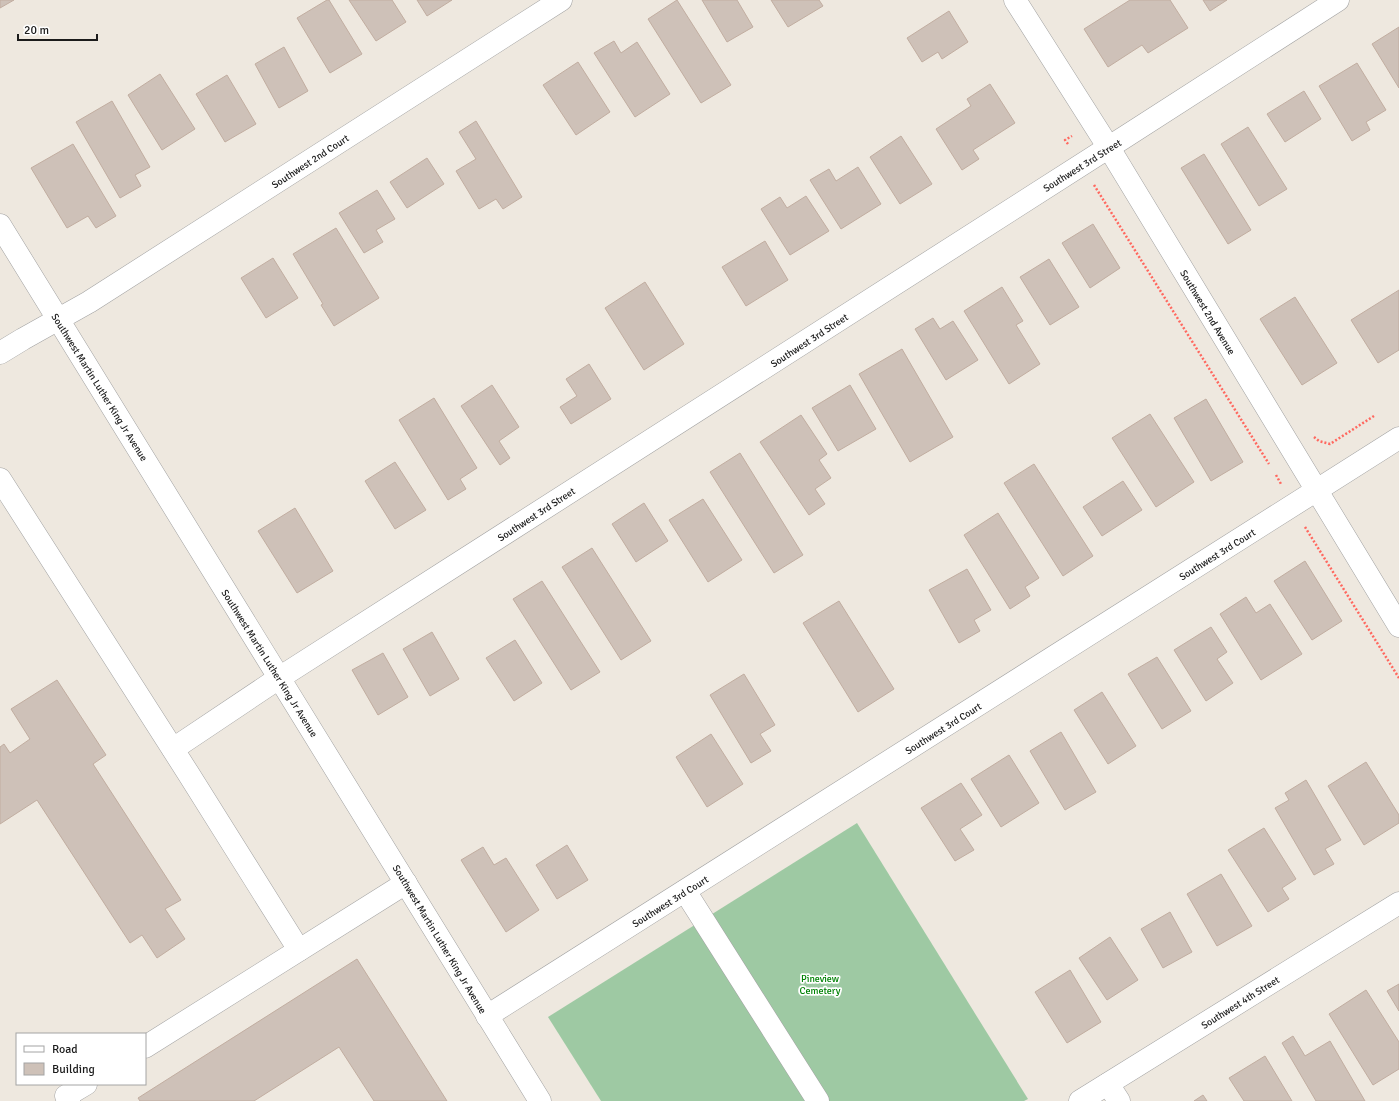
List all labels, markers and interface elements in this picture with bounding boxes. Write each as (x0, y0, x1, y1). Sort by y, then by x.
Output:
scale bar (18, 16, 97, 42)
text: 20 m (24, 23, 49, 38)
street label: Southwest 2nd Court (270, 132, 352, 191)
street label: Southwest 3rd Street (1041, 137, 1124, 195)
street label: Southwest 2nd Avenue (1177, 268, 1237, 357)
street label: Southwest 3rd Street (769, 311, 851, 370)
street label: Southwest Martin Luther King Jr Avenue (49, 312, 150, 464)
street label: Southwest 3rd Street (496, 485, 578, 544)
street label: Southwest 3rd Court (1177, 526, 1258, 583)
street label: Southwest Martin Luther King Jr Avenue (219, 588, 320, 740)
street label: Southwest 3rd Court (903, 700, 984, 757)
street label: Southwest Martin Luther King Jr Avenue (390, 863, 489, 1016)
street label: Southwest 3rd Court (630, 873, 711, 930)
park label: Pineview Cemetery (800, 973, 841, 997)
street label: Southwest 4th Street (1199, 974, 1282, 1032)
legend (16, 1033, 146, 1085)
text: Road (52, 1042, 78, 1057)
text: Building (52, 1062, 95, 1077)

